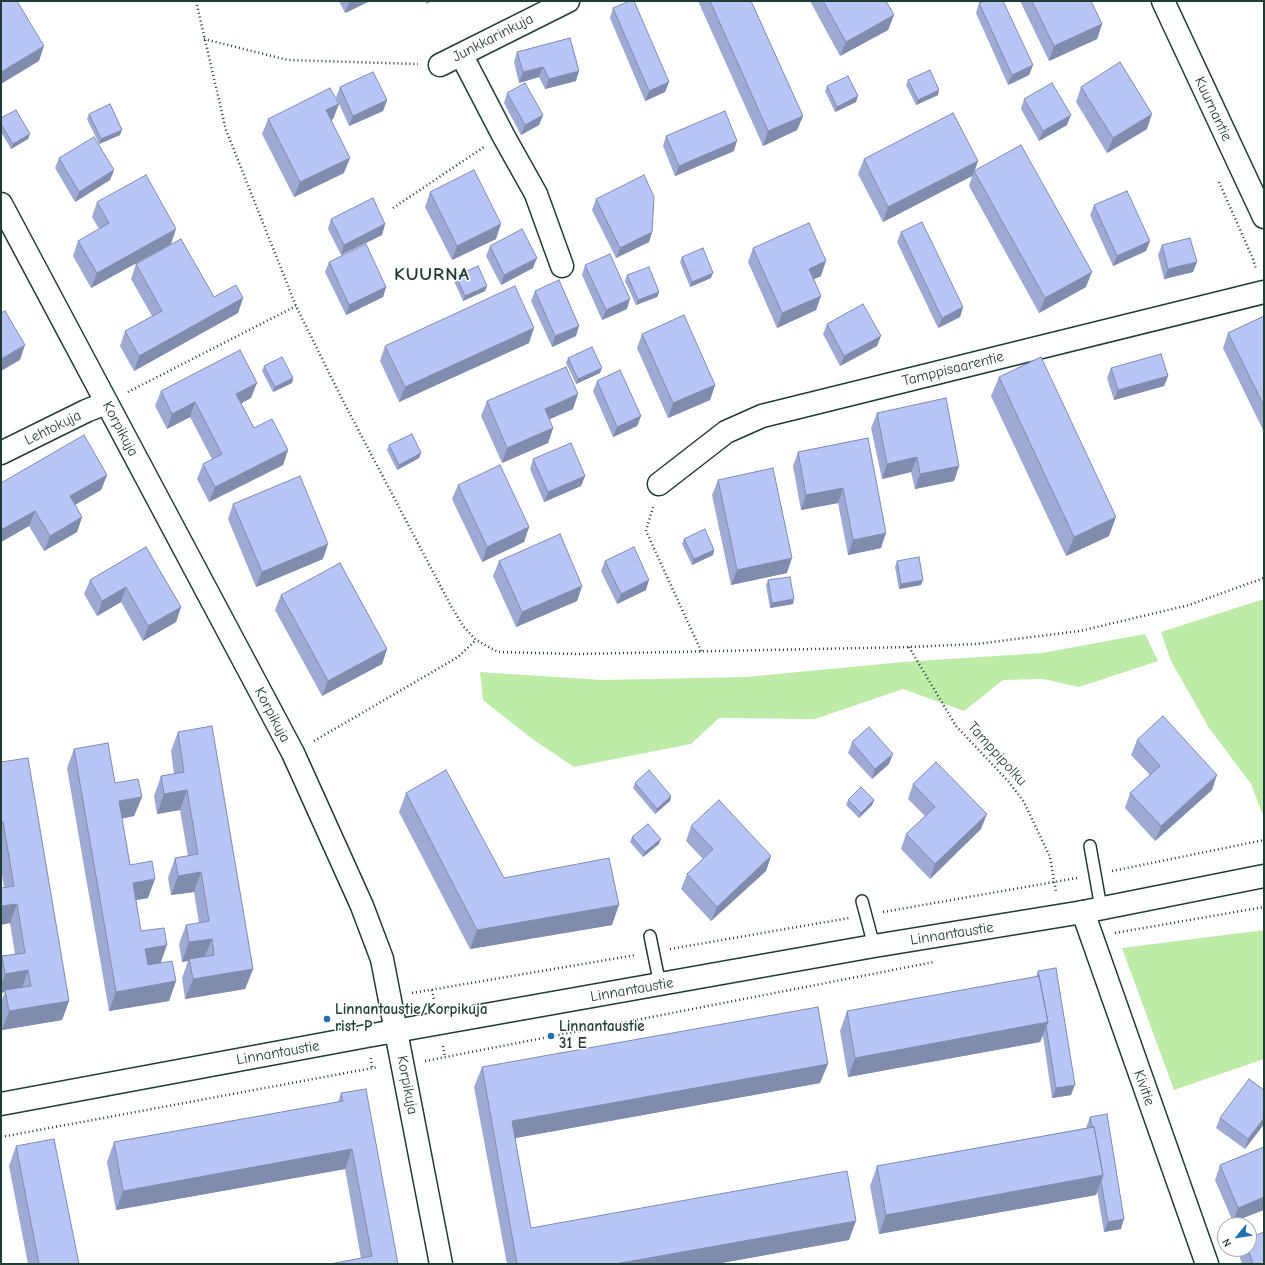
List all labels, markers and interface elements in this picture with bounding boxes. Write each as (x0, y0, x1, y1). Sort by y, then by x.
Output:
street label: Junkkarinkuja (449, 10, 537, 66)
street label: Kuurnantie (1190, 74, 1236, 144)
district label: KUURNA (394, 264, 470, 286)
street label: Tamppisaarentie (900, 348, 1006, 390)
street label: Korpikuja (98, 398, 142, 460)
street label: Lehtokuja (22, 407, 84, 449)
street label: Korpikuja (250, 684, 294, 746)
street label: Tamppipolku (964, 718, 1030, 790)
street label: Linnantaustie (909, 919, 995, 949)
street label: Linnantaustie (589, 974, 675, 1006)
place label: Linnantaustie/Korpikuja rist. P (335, 1001, 488, 1036)
marker: Linnantaustie/Korpikuja rist. P (322, 1014, 332, 1024)
place label: Linnantaustie 31 E (559, 1018, 645, 1053)
marker: Linnantaustie 31 E (546, 1031, 556, 1041)
street label: Linnantaustie (235, 1037, 321, 1069)
street label: Korpikuja (392, 1054, 422, 1116)
street label: Kivitie (1130, 1068, 1158, 1108)
north arrow (1217, 1217, 1257, 1257)
text: N (1220, 1236, 1234, 1249)

